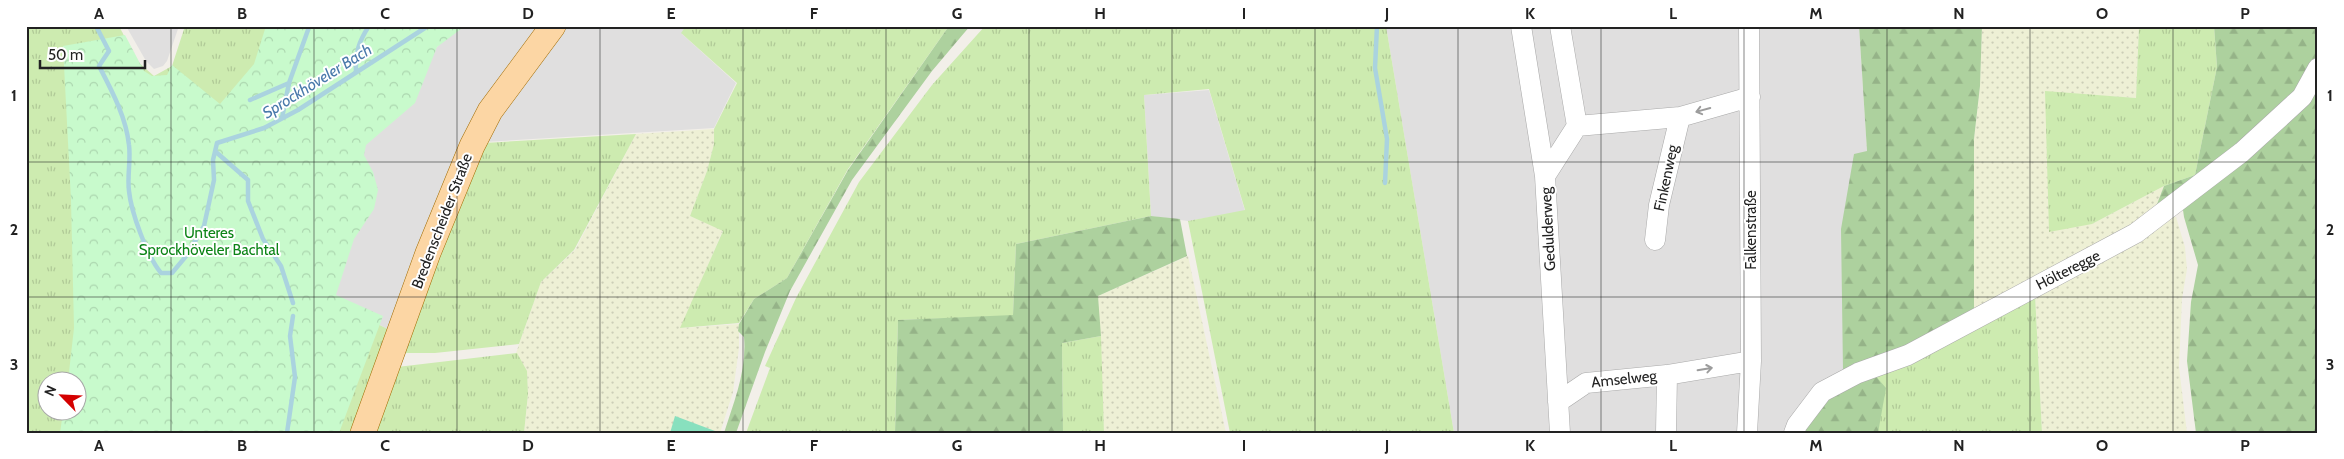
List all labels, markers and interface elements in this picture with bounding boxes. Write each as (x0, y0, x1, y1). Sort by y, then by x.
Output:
text: A (94, 4, 104, 23)
text: B (237, 4, 247, 23)
text: C (380, 4, 390, 23)
text: D (522, 4, 534, 23)
text: E (666, 4, 676, 23)
text: F (810, 4, 819, 23)
text: G (952, 4, 962, 23)
text: H (1094, 4, 1106, 23)
text: I (1242, 4, 1246, 23)
text: J (1384, 4, 1389, 23)
text: K (1525, 4, 1535, 23)
text: L (1669, 4, 1677, 23)
text: M (1809, 4, 1823, 23)
text: N (1953, 4, 1965, 23)
text: O (2096, 4, 2108, 23)
text: P (2240, 4, 2250, 23)
scale bar (40, 38, 145, 70)
water label: Sprockhöveler Bach (259, 40, 375, 122)
text: 50 m (48, 46, 83, 64)
text: 1 (11, 86, 17, 105)
text: 1 (2327, 86, 2333, 105)
one-way arrow (1696, 106, 1712, 116)
street label: Finkenweg (1650, 143, 1682, 213)
street label: Bredenscheider Straße (408, 151, 476, 291)
street label: Gedulderweg (1537, 186, 1559, 271)
street label: Falkenstraße (1742, 190, 1760, 270)
text: 2 (10, 220, 18, 239)
text: 2 (2326, 220, 2334, 239)
park label: Unteres Sprockhöveler Bachtal (139, 224, 280, 259)
street label: Hölteregge (2033, 246, 2103, 294)
text: 3 (10, 355, 18, 374)
text: 3 (2326, 355, 2334, 374)
one-way arrow (1697, 363, 1713, 373)
street label: Amselweg (1590, 367, 1658, 391)
north arrow (38, 372, 88, 422)
text: N (40, 383, 60, 399)
text: A (94, 436, 104, 455)
text: B (237, 436, 247, 455)
text: C (380, 436, 390, 455)
text: D (522, 436, 534, 455)
text: E (666, 436, 676, 455)
text: F (810, 436, 819, 455)
text: G (952, 436, 962, 455)
text: H (1094, 436, 1106, 455)
text: I (1242, 436, 1246, 455)
text: J (1384, 436, 1389, 455)
text: K (1525, 436, 1535, 455)
text: L (1669, 436, 1677, 455)
text: M (1809, 436, 1823, 455)
text: N (1953, 436, 1965, 455)
text: O (2096, 436, 2108, 455)
text: P (2240, 436, 2250, 455)

